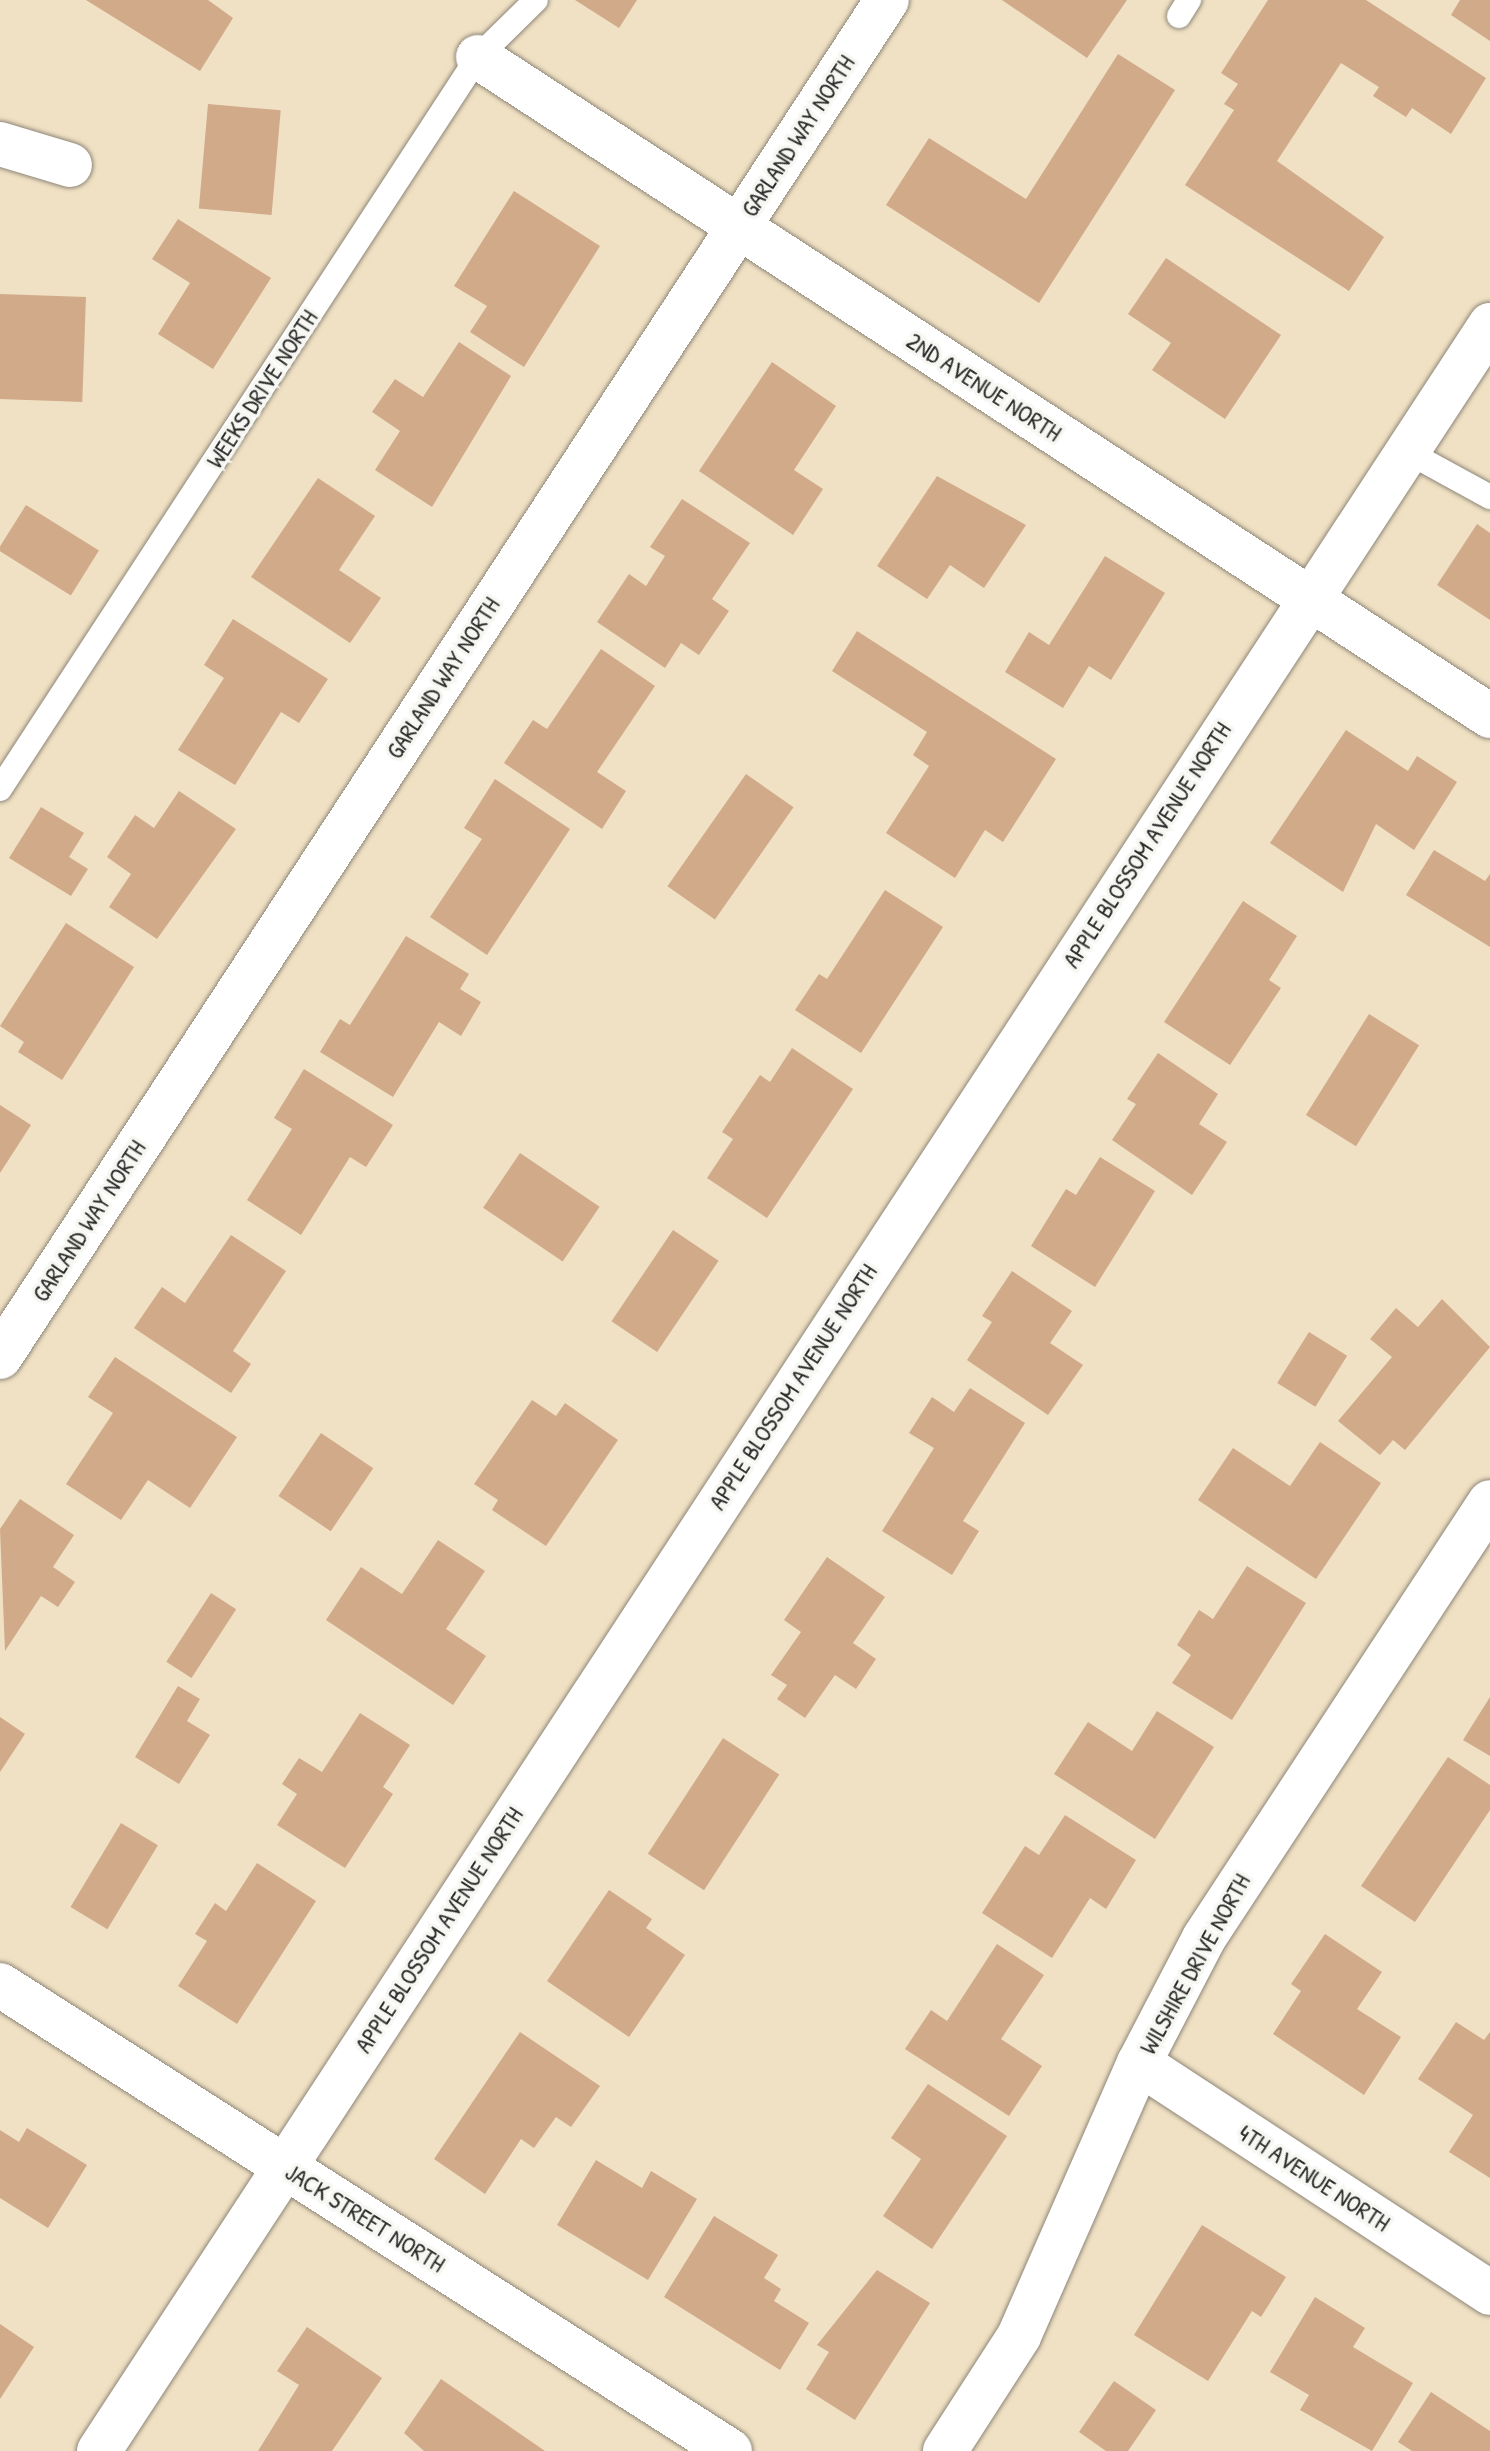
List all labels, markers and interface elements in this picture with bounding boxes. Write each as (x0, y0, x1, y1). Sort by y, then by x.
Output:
street label: GARLAND WAY NORTH (735, 50, 861, 222)
street label: WEEKS DRIVE NORTH (200, 305, 324, 473)
street label: 2ND AVENUE NORTH (901, 326, 1067, 448)
street label: GARLAND WAY NORTH (380, 592, 506, 764)
street label: APPLE BLOSSOM AVENUE NORTH (1057, 717, 1237, 973)
street label: GARLAND WAY NORTH (26, 1135, 152, 1307)
street label: APPLE BLOSSOM AVENUE NORTH (703, 1259, 883, 1515)
street label: APPLE BLOSSOM AVENUE NORTH (349, 1802, 529, 2058)
street label: WILSHIRE DRIVE NORTH (1134, 1869, 1256, 2059)
street label: 4TH AVENUE NORTH (1233, 2118, 1395, 2238)
street label: JACK STREET NORTH (280, 2157, 450, 2279)

